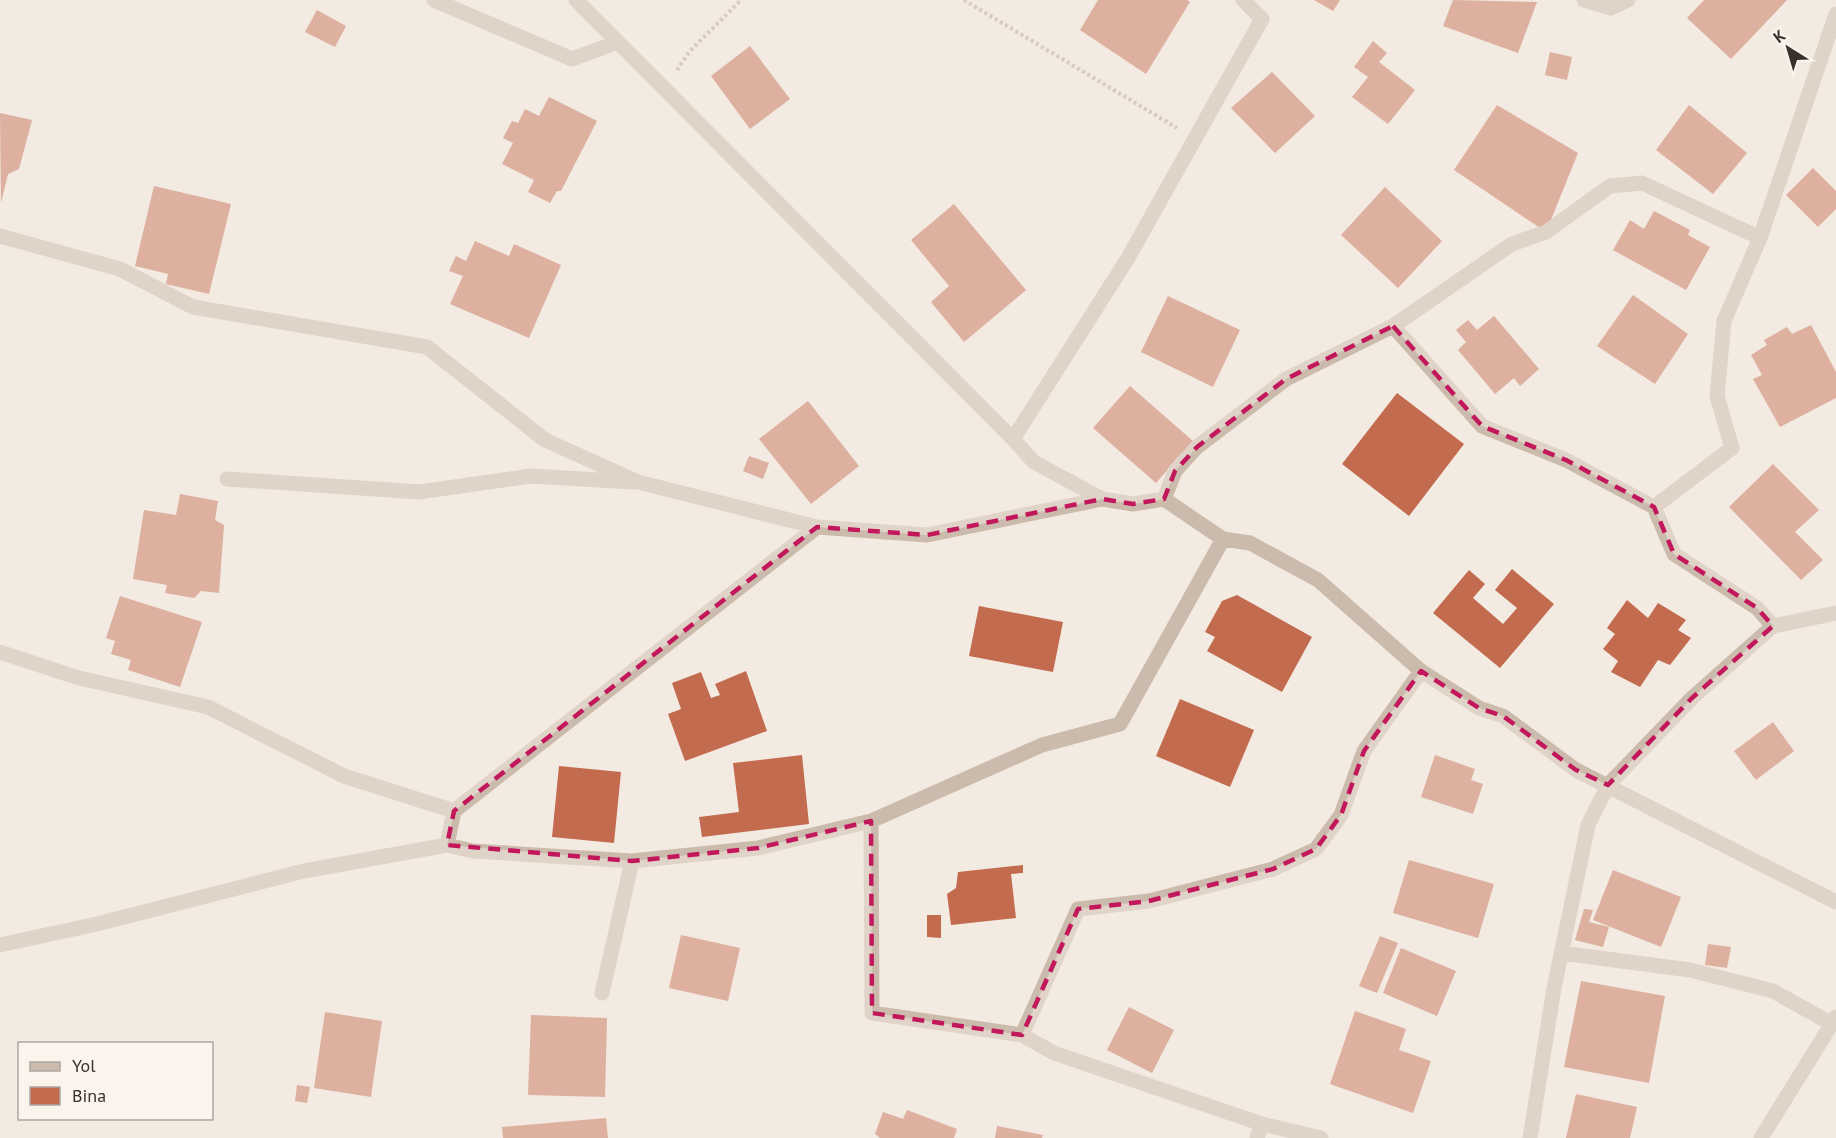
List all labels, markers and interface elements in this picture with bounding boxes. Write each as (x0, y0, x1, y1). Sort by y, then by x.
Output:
north arrow (1758, 18, 1818, 78)
text: K (1769, 25, 1789, 47)
legend (18, 1042, 213, 1120)
text: Yol (72, 1054, 96, 1077)
text: Bina (72, 1084, 106, 1107)

